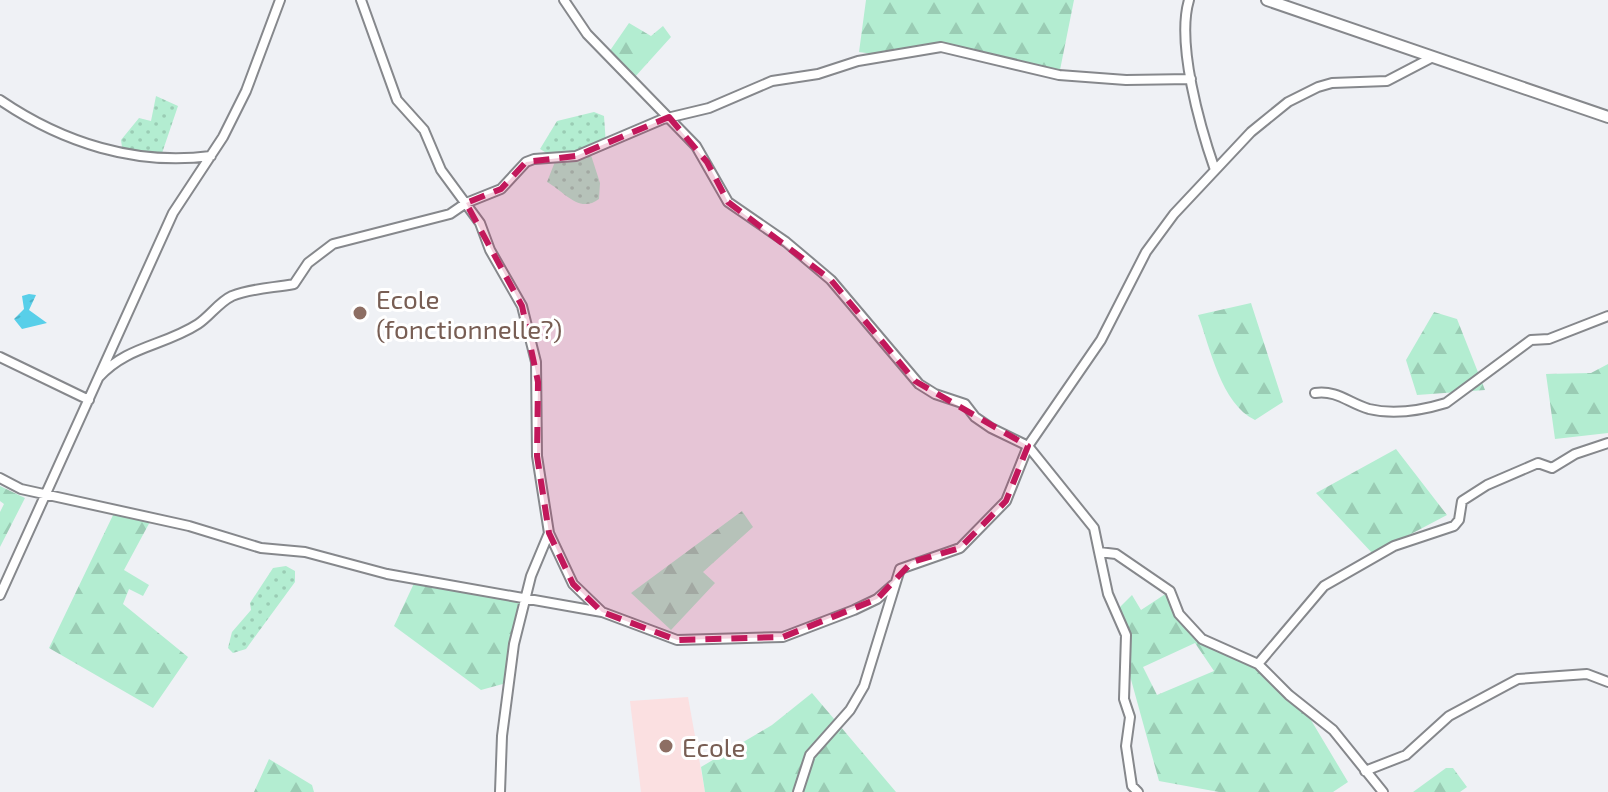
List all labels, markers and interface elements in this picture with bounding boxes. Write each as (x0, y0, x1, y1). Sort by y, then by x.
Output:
place label: Ecole (fonctionnelle?) (376, 283, 562, 344)
marker: Ecole (fonctionnelle?) (351, 304, 369, 322)
place label: Ecole (682, 731, 746, 762)
marker: Ecole (657, 737, 675, 755)

